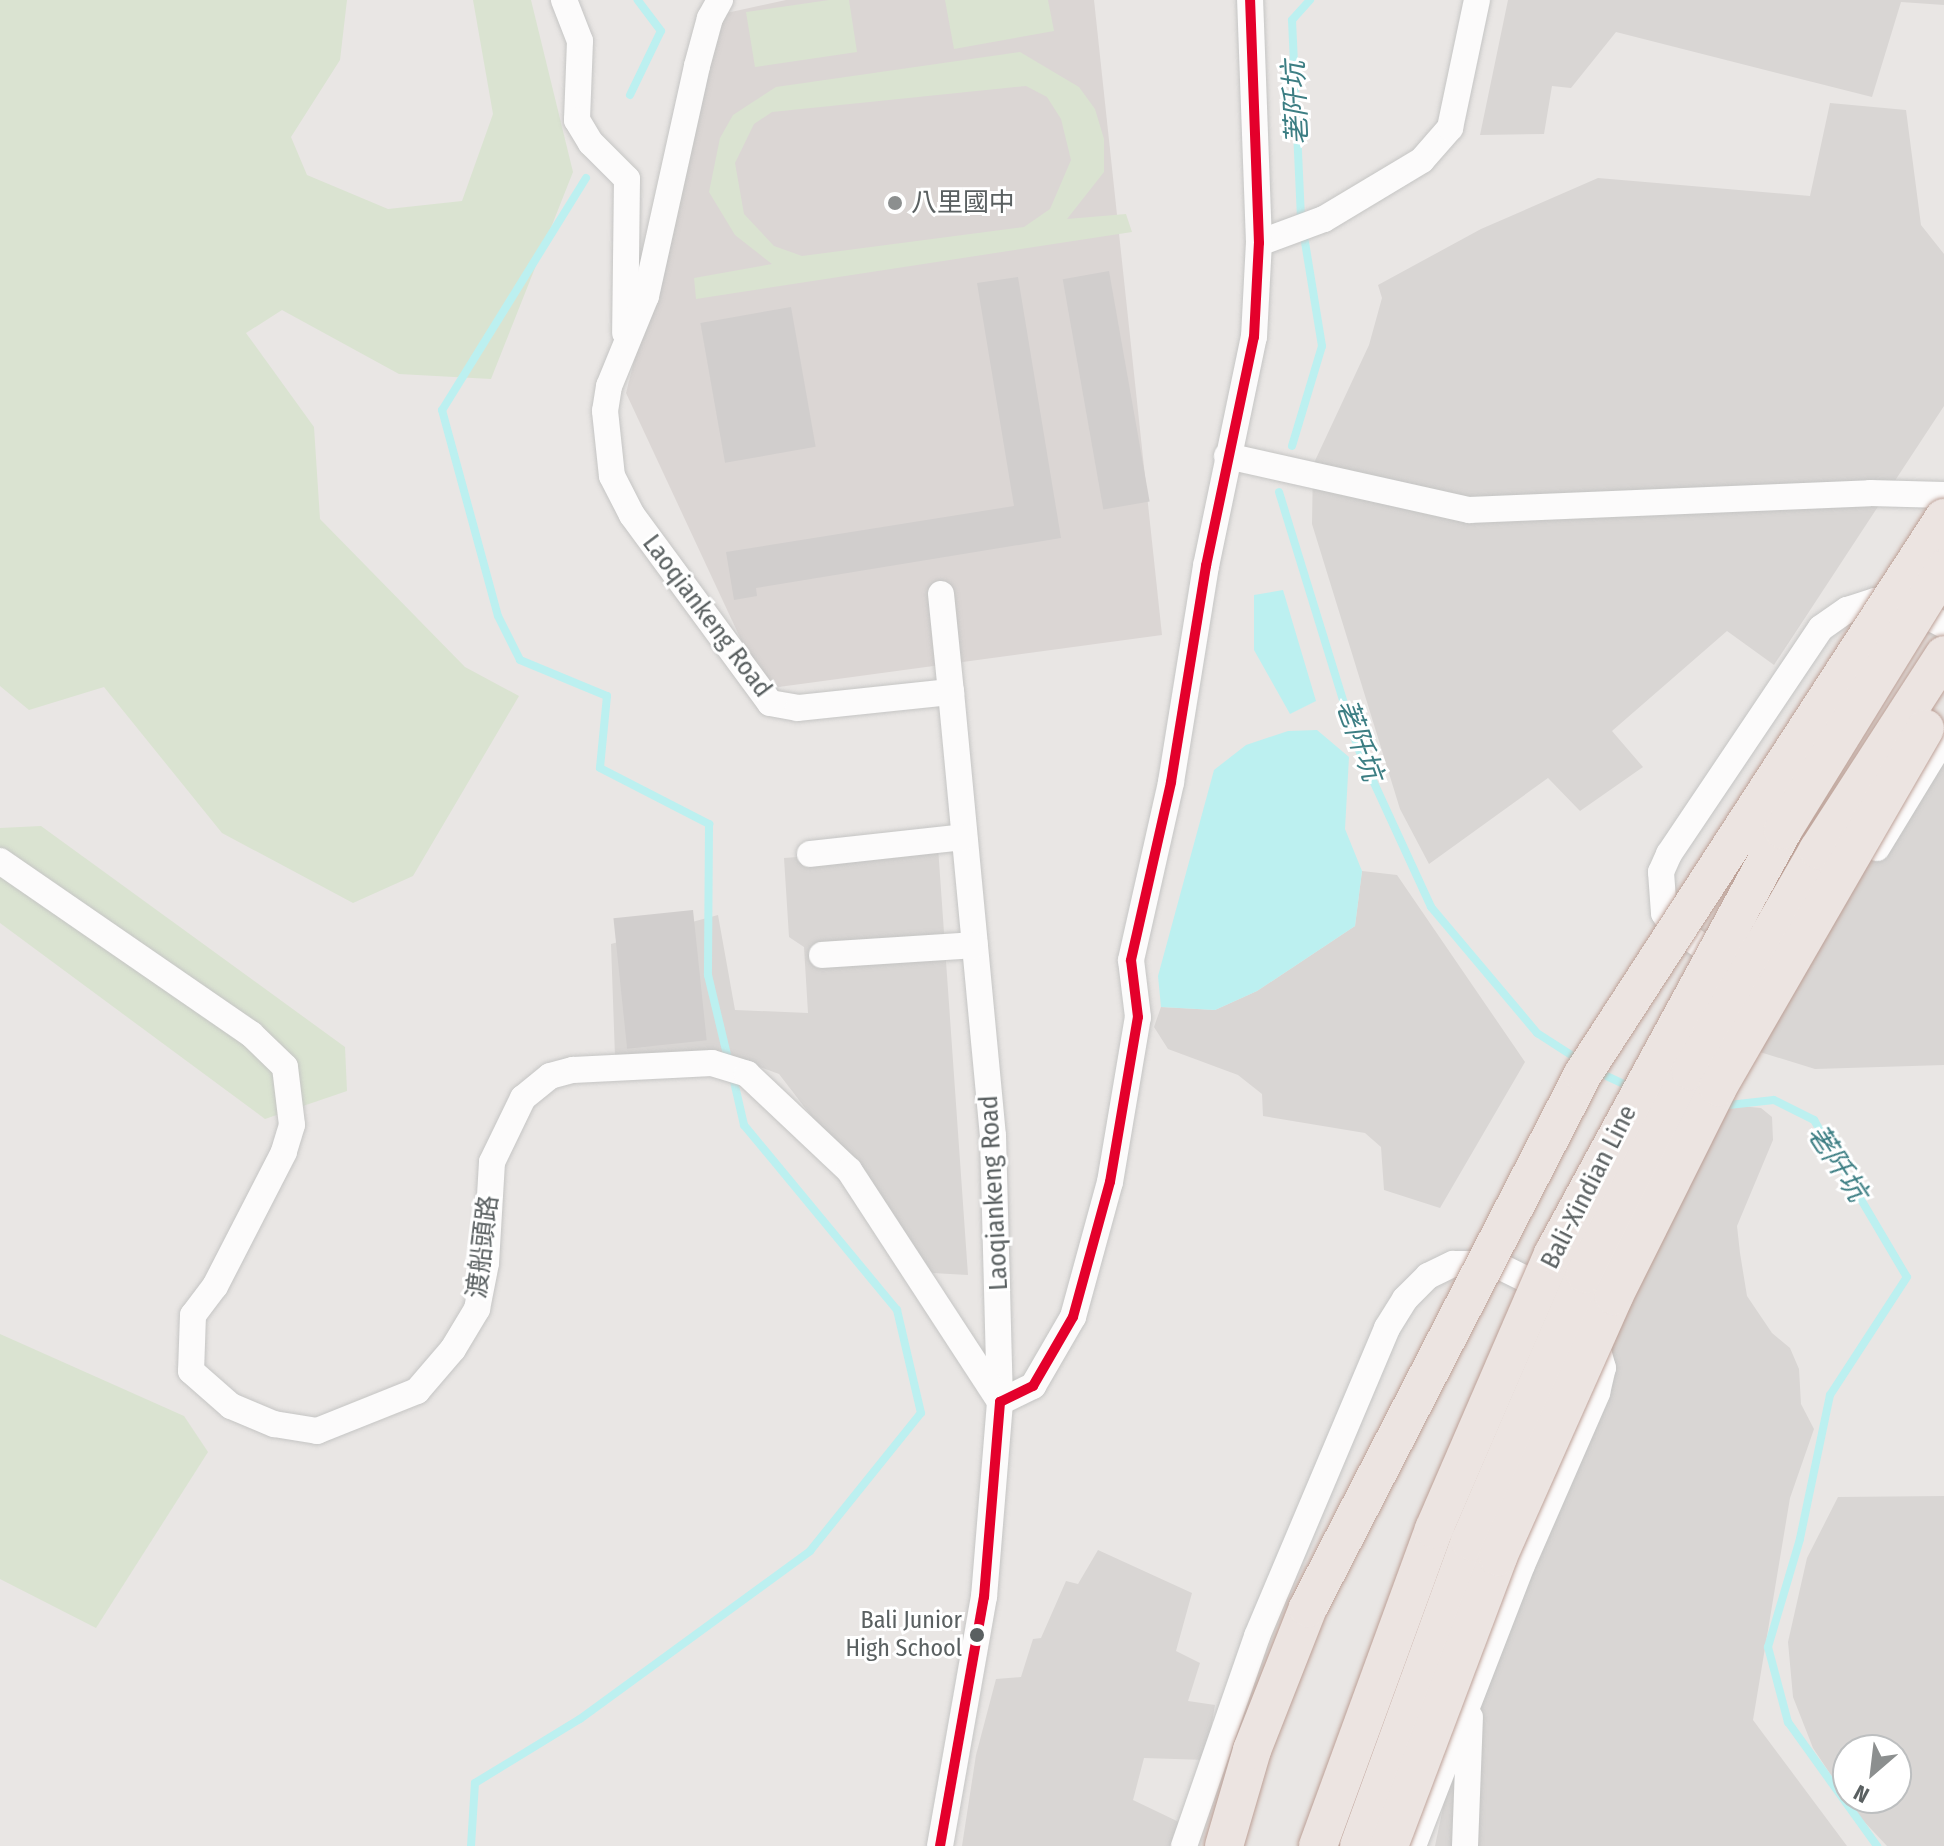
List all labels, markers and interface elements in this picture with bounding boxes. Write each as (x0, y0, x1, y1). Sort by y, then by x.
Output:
water label: 荖阡坑 (1277, 60, 1315, 146)
place label: 八里國中 (911, 187, 1015, 219)
marker: 八里國中 (886, 194, 904, 212)
street label: Laoqiankeng Road (636, 529, 778, 703)
water label: 荖阡坑 (1329, 695, 1389, 785)
street label: Laoqiankeng Road (973, 1095, 1015, 1291)
street label: Bali-Xindian Line (1534, 1100, 1644, 1274)
water label: 荖阡坑 (1800, 1119, 1874, 1207)
street label: 渡船頭路 (461, 1193, 505, 1301)
place label: Bali Junior High School (845, 1607, 962, 1663)
marker: Bali Junior High School (969, 1627, 985, 1643)
north arrow (1832, 1734, 1912, 1814)
text: N (1849, 1779, 1874, 1809)

